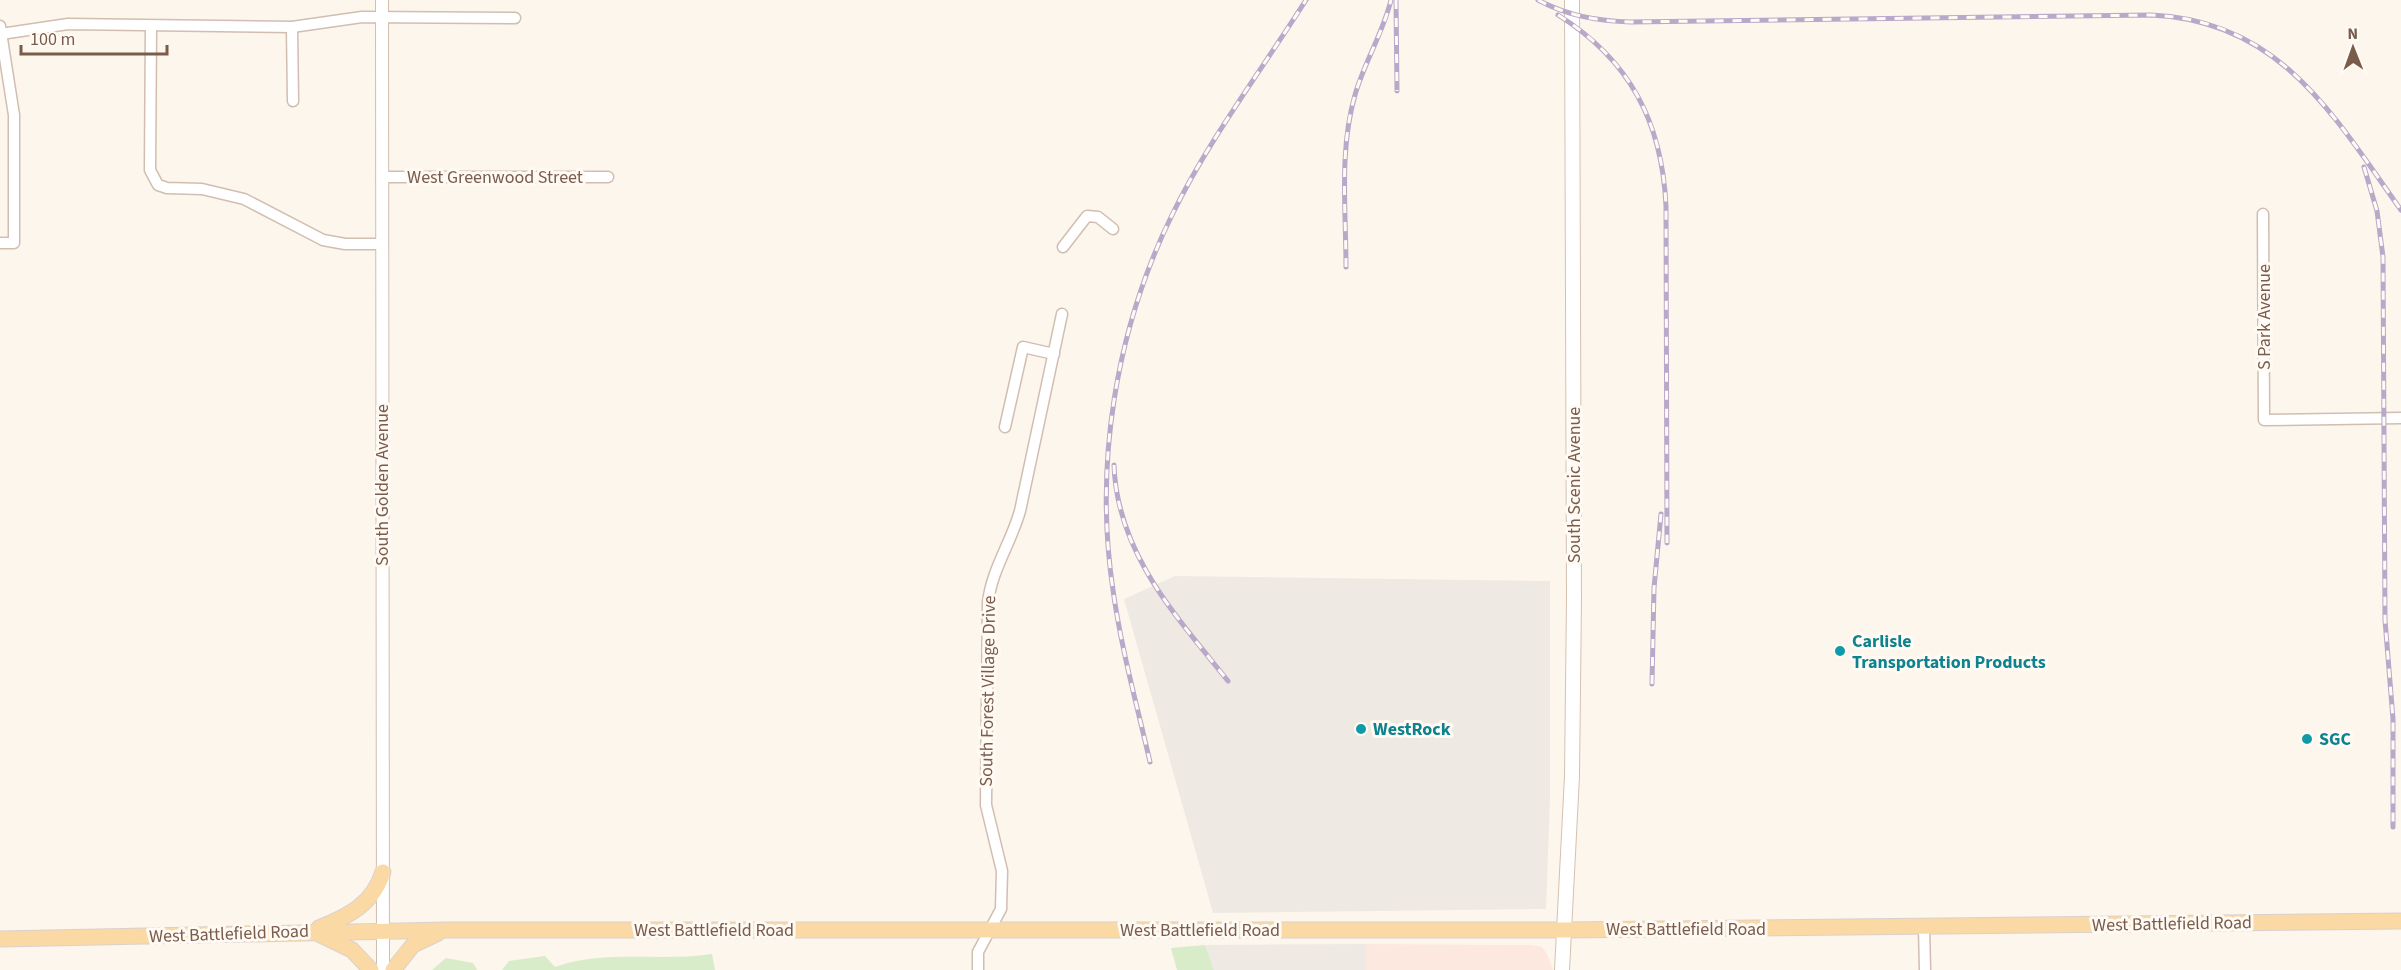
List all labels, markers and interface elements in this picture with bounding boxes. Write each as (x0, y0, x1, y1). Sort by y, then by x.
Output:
scale bar (21, 18, 166, 56)
north arrow (2323, 18, 2383, 78)
text: N (2347, 23, 2358, 45)
text: 100 m (30, 27, 75, 52)
street label: West Greenwood Street (407, 165, 583, 190)
street label: S Park Avenue (2252, 264, 2277, 370)
street label: South Golden Avenue (370, 404, 395, 566)
street label: South Scenic Avenue (1562, 407, 1587, 563)
street label: South Forest Village Drive (974, 595, 1002, 787)
place label: Carlisle Transportation Products (1852, 629, 2046, 675)
marker: Carlisle Transportation Products (1833, 644, 1847, 658)
place label: WestRock (1373, 717, 1451, 742)
marker: WestRock (1354, 722, 1368, 736)
place label: SGC (2319, 727, 2351, 752)
marker: SGC (2300, 732, 2314, 746)
street label: West Battlefield Road (2092, 910, 2252, 938)
street label: West Battlefield Road (1606, 917, 1766, 942)
street label: West Battlefield Road (634, 918, 794, 943)
street label: West Battlefield Road (1120, 918, 1280, 943)
street label: West Battlefield Road (149, 919, 309, 949)

